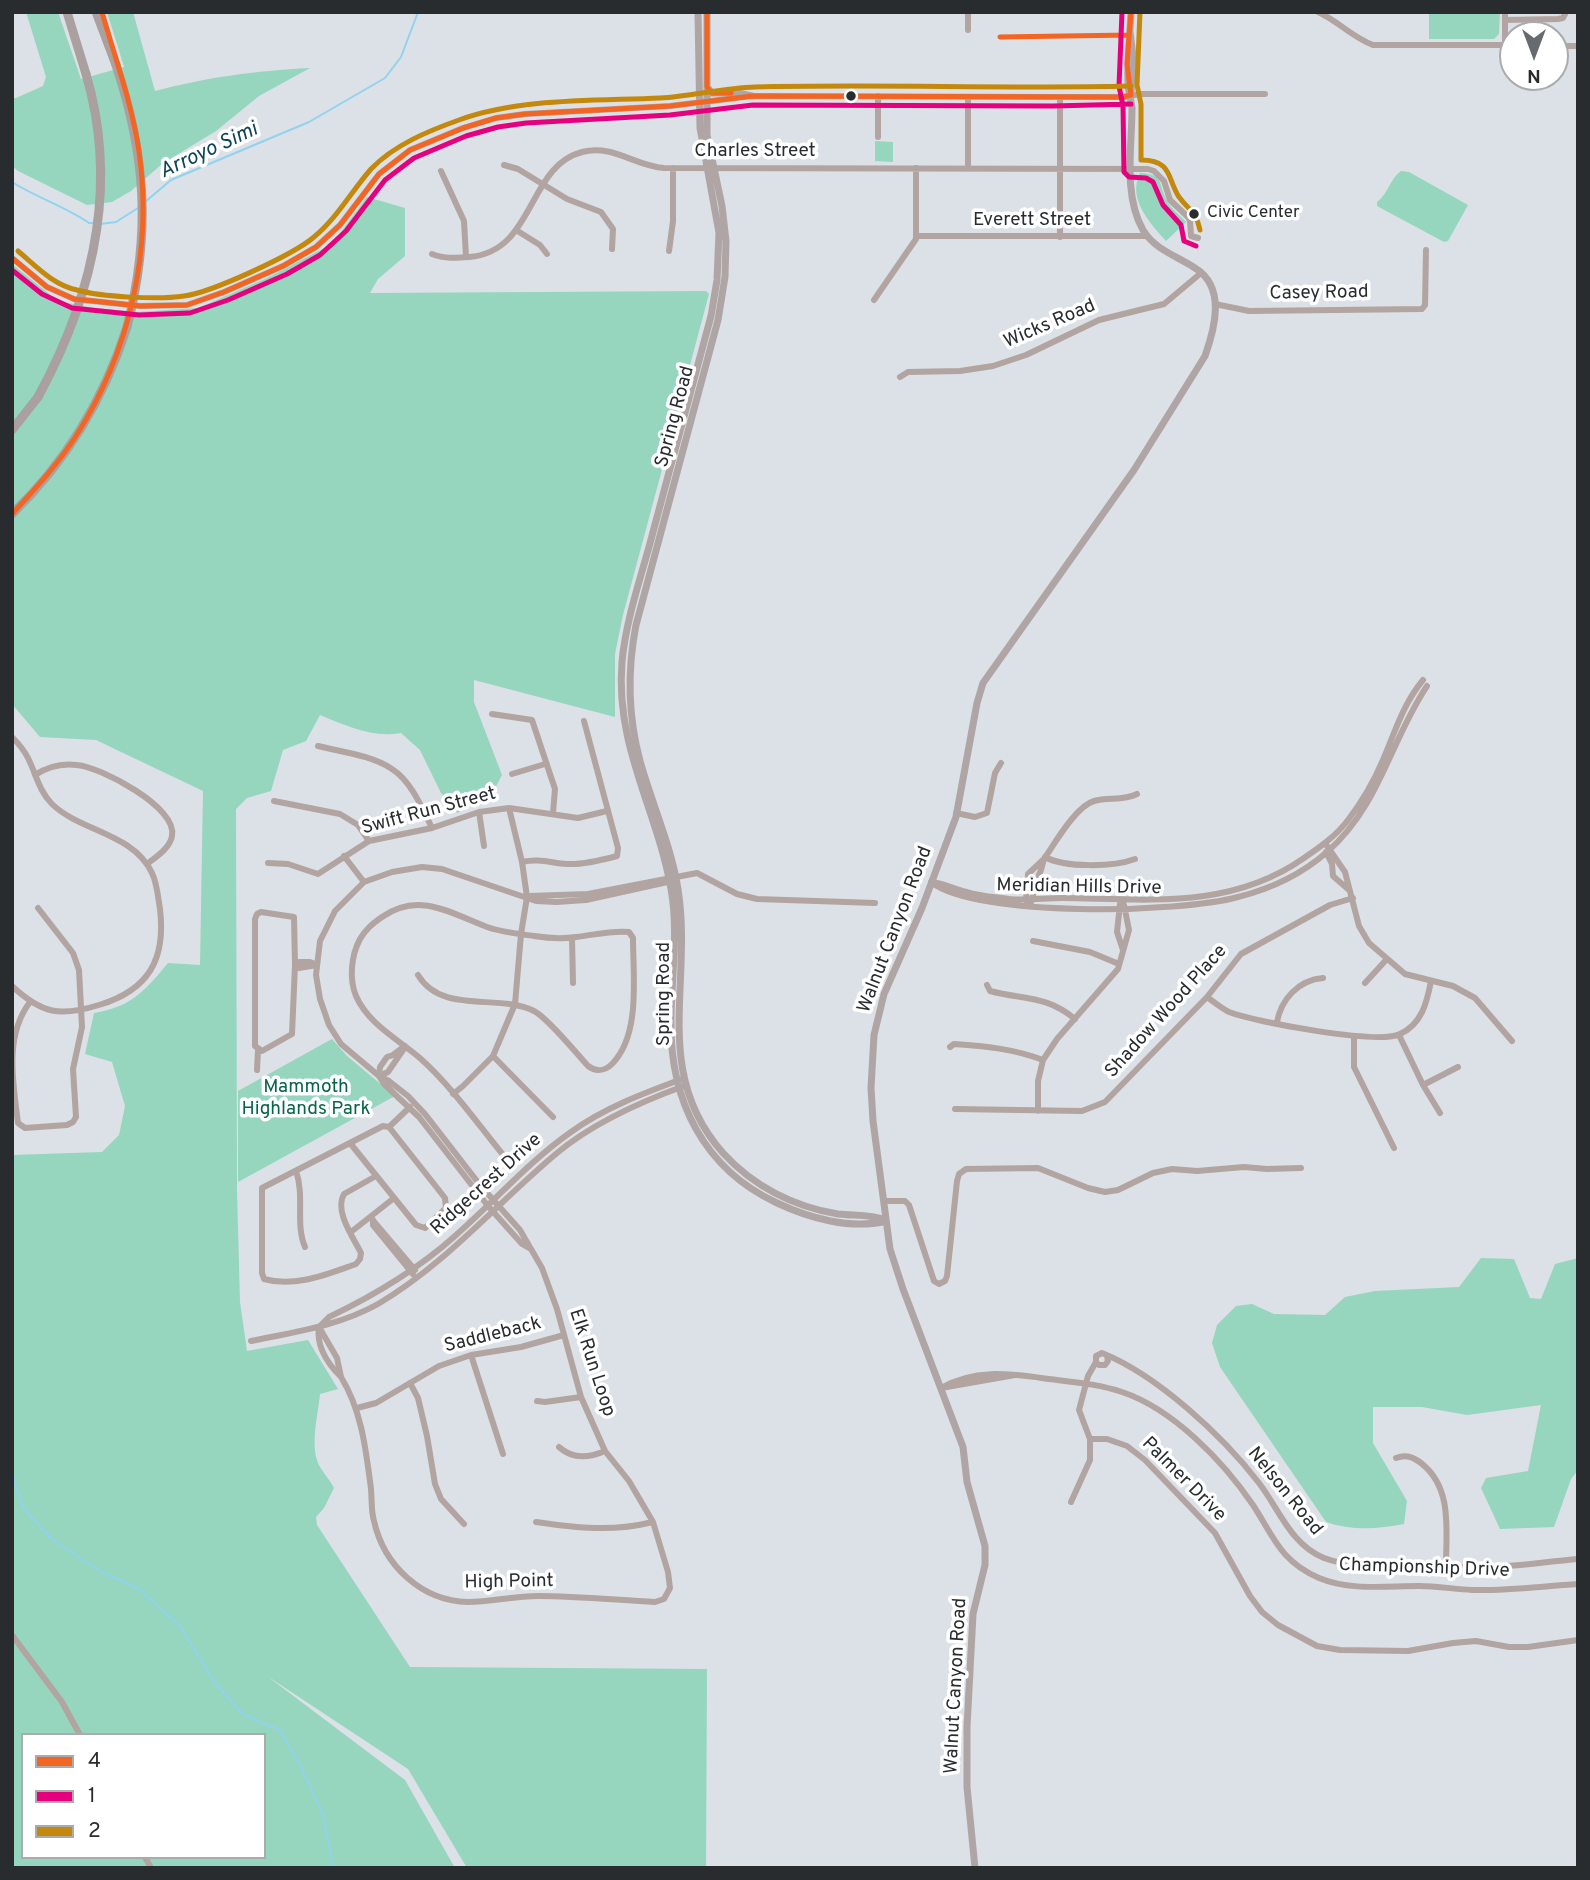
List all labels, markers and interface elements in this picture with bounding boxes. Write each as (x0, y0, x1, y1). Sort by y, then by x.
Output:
north arrow (1499, 21, 1569, 91)
text: N (1527, 63, 1541, 87)
unlabelled marker (844, 89, 858, 103)
water label: Arroyo Simi (156, 118, 262, 186)
street label: Charles Street (694, 141, 816, 163)
place label: Civic Center (1207, 204, 1300, 224)
marker: Civic Center (1187, 207, 1201, 221)
street label: Everett Street (973, 210, 1091, 232)
street label: Casey Road (1269, 282, 1369, 306)
street label: Wicks Road (1001, 295, 1099, 355)
street label: Spring Road (651, 364, 701, 470)
street label: Swift Run Street (359, 783, 499, 841)
street label: Walnut Canyon Road (854, 844, 938, 1016)
street label: Meridian Hills Drive (996, 875, 1162, 901)
street label: Shadow Wood Place (1101, 941, 1233, 1083)
street label: Spring Road (654, 942, 676, 1046)
park label: Mammoth Highlands Park (242, 1077, 370, 1121)
street label: Ridgecrest Drive (427, 1129, 547, 1241)
street label: Elk Run Loop (563, 1306, 619, 1420)
street label: Saddleback (442, 1313, 544, 1359)
street label: Palmer Drive (1136, 1433, 1230, 1527)
street label: Nelson Road (1241, 1443, 1327, 1541)
street label: Championship Drive (1338, 1555, 1510, 1583)
street label: High Point (464, 1571, 554, 1595)
street label: Walnut Canyon Road (941, 1597, 973, 1775)
legend (21, 1733, 266, 1859)
text: 4 (88, 1748, 101, 1775)
text: 1 (88, 1783, 96, 1810)
text: 2 (88, 1818, 101, 1845)

